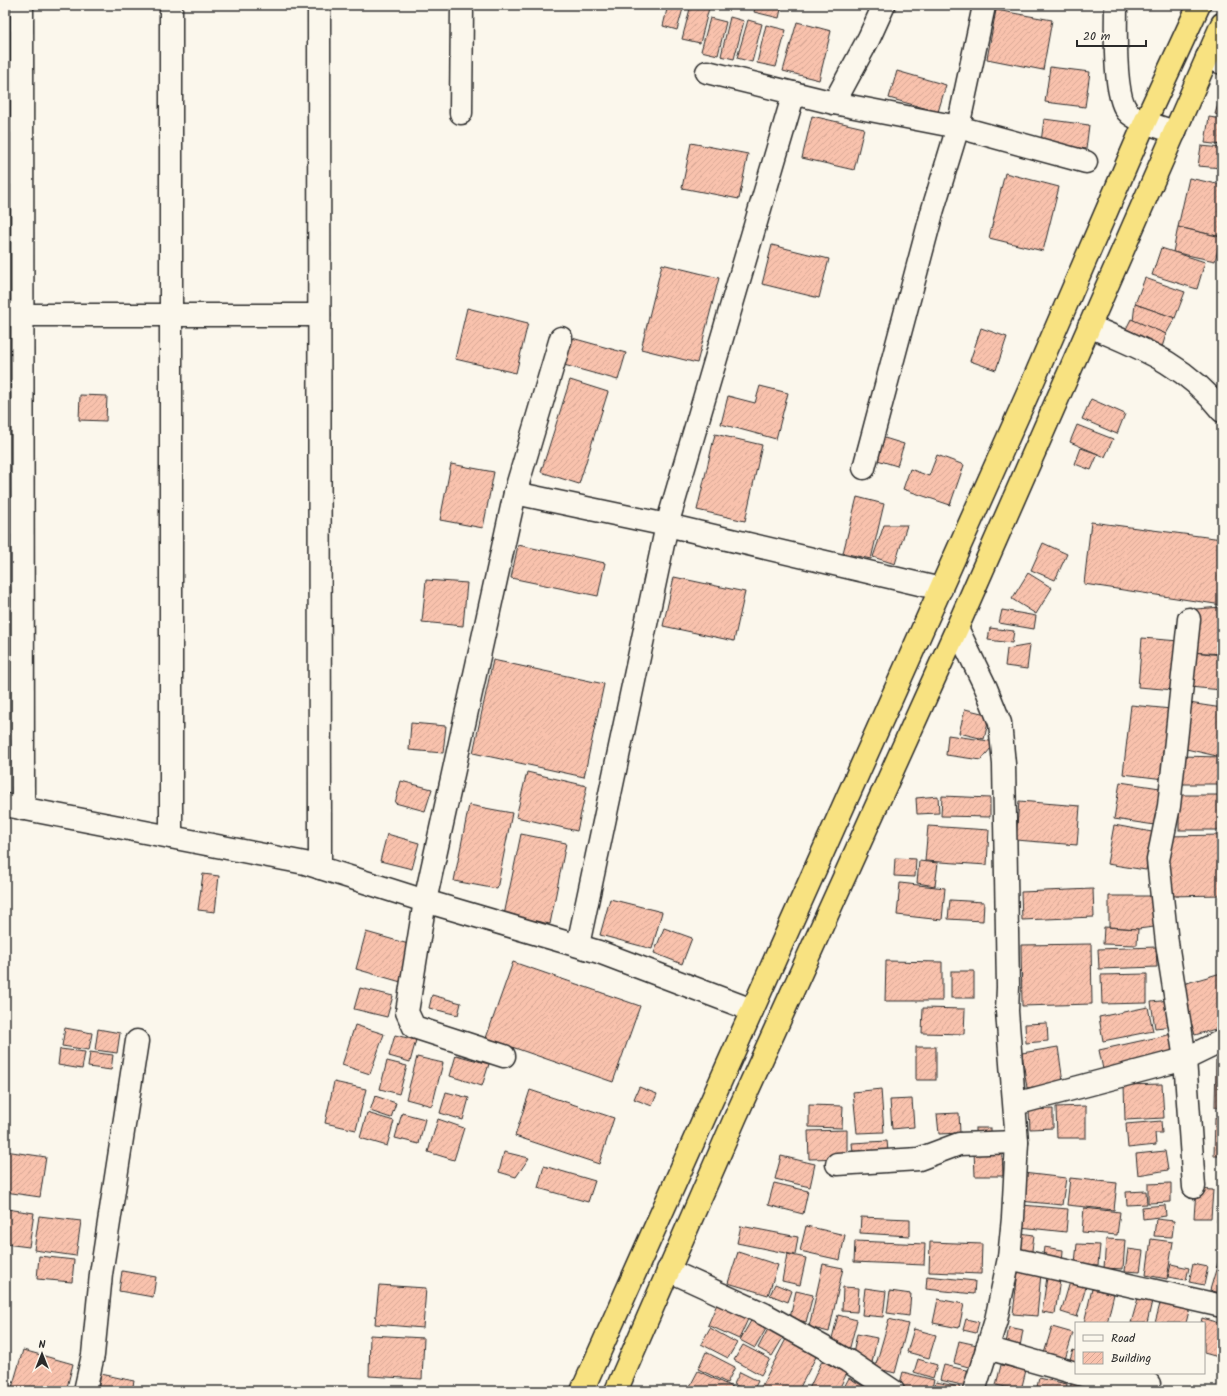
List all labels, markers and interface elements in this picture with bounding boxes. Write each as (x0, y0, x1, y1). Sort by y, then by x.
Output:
scale bar (1077, 22, 1146, 48)
text: 20 m (1083, 27, 1111, 46)
legend (1075, 1322, 1205, 1374)
text: Road (1111, 1329, 1136, 1348)
north arrow (22, 1334, 62, 1374)
text: N (39, 1336, 46, 1354)
text: Building (1111, 1349, 1151, 1368)

